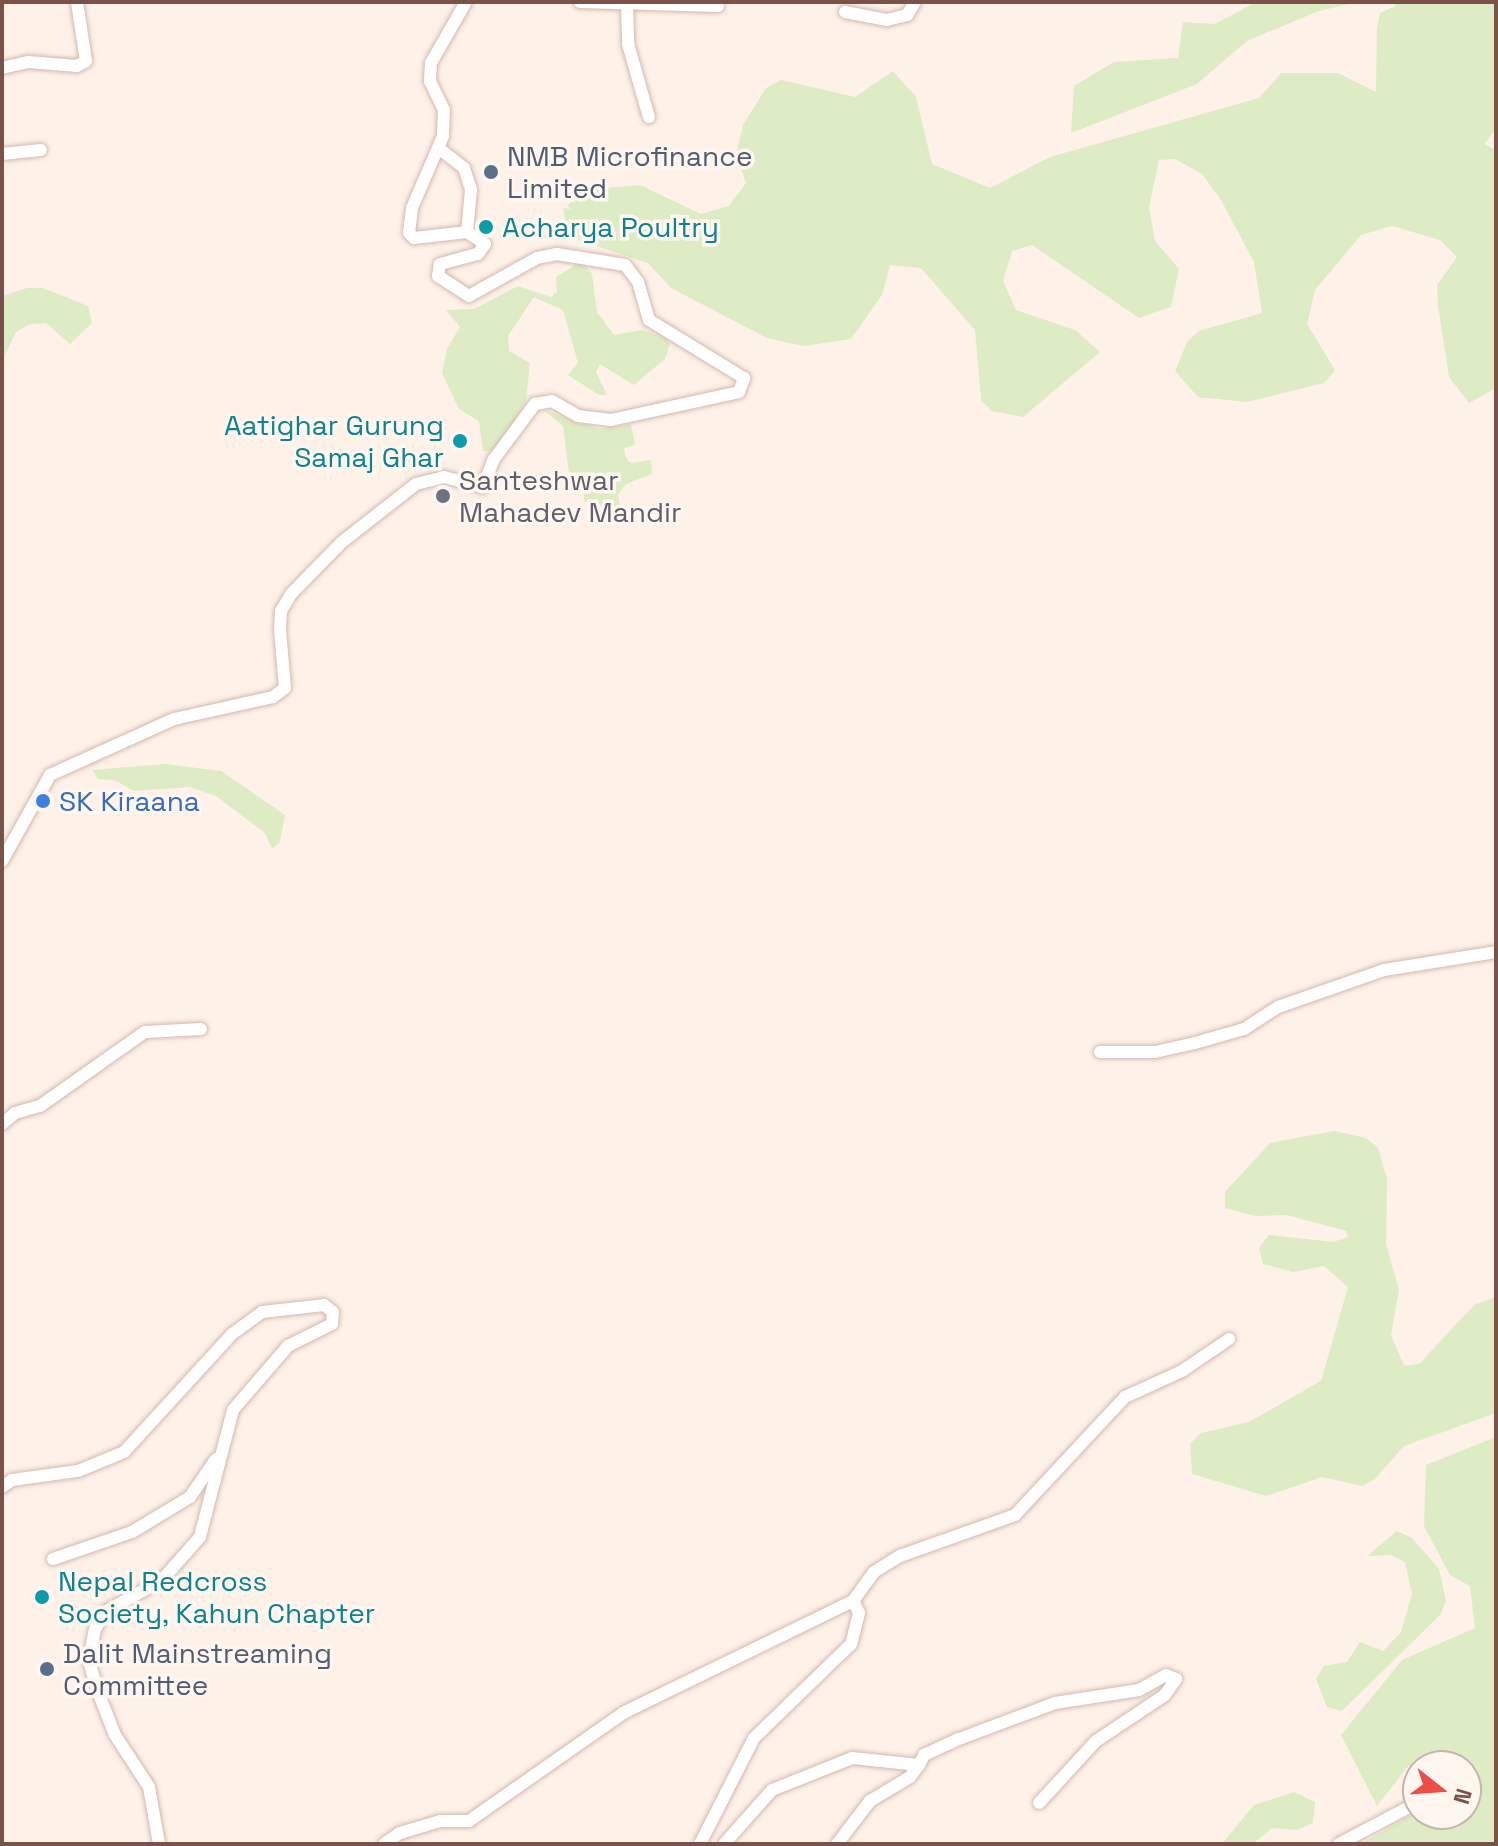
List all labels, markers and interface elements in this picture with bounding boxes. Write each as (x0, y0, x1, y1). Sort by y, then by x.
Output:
place label: NMB Microfinance Limited (507, 139, 752, 205)
marker: NMB Microfinance Limited (482, 163, 500, 181)
place label: Acharya Poultry (502, 210, 719, 244)
marker: Acharya Poultry (477, 218, 495, 236)
place label: Aatighar Gurung Samaj Ghar (224, 408, 444, 474)
marker: Aatighar Gurung Samaj Ghar (451, 432, 469, 450)
place label: Santeshwar Mahadev Mandir (459, 463, 681, 529)
marker: Santeshwar Mahadev Mandir (434, 487, 452, 505)
place label: SK Kiraana (59, 784, 200, 818)
marker: SK Kiraana (34, 792, 52, 810)
place label: Nepal Redcross Society, Kahun Chapter (58, 1564, 376, 1630)
marker: Nepal Redcross Society, Kahun Chapter (33, 1588, 51, 1606)
place label: Dalit Mainstreaming Committee (63, 1636, 332, 1702)
marker: Dalit Mainstreaming Committee (38, 1660, 56, 1678)
north arrow (1402, 1750, 1482, 1830)
text: N (1447, 1785, 1479, 1808)

